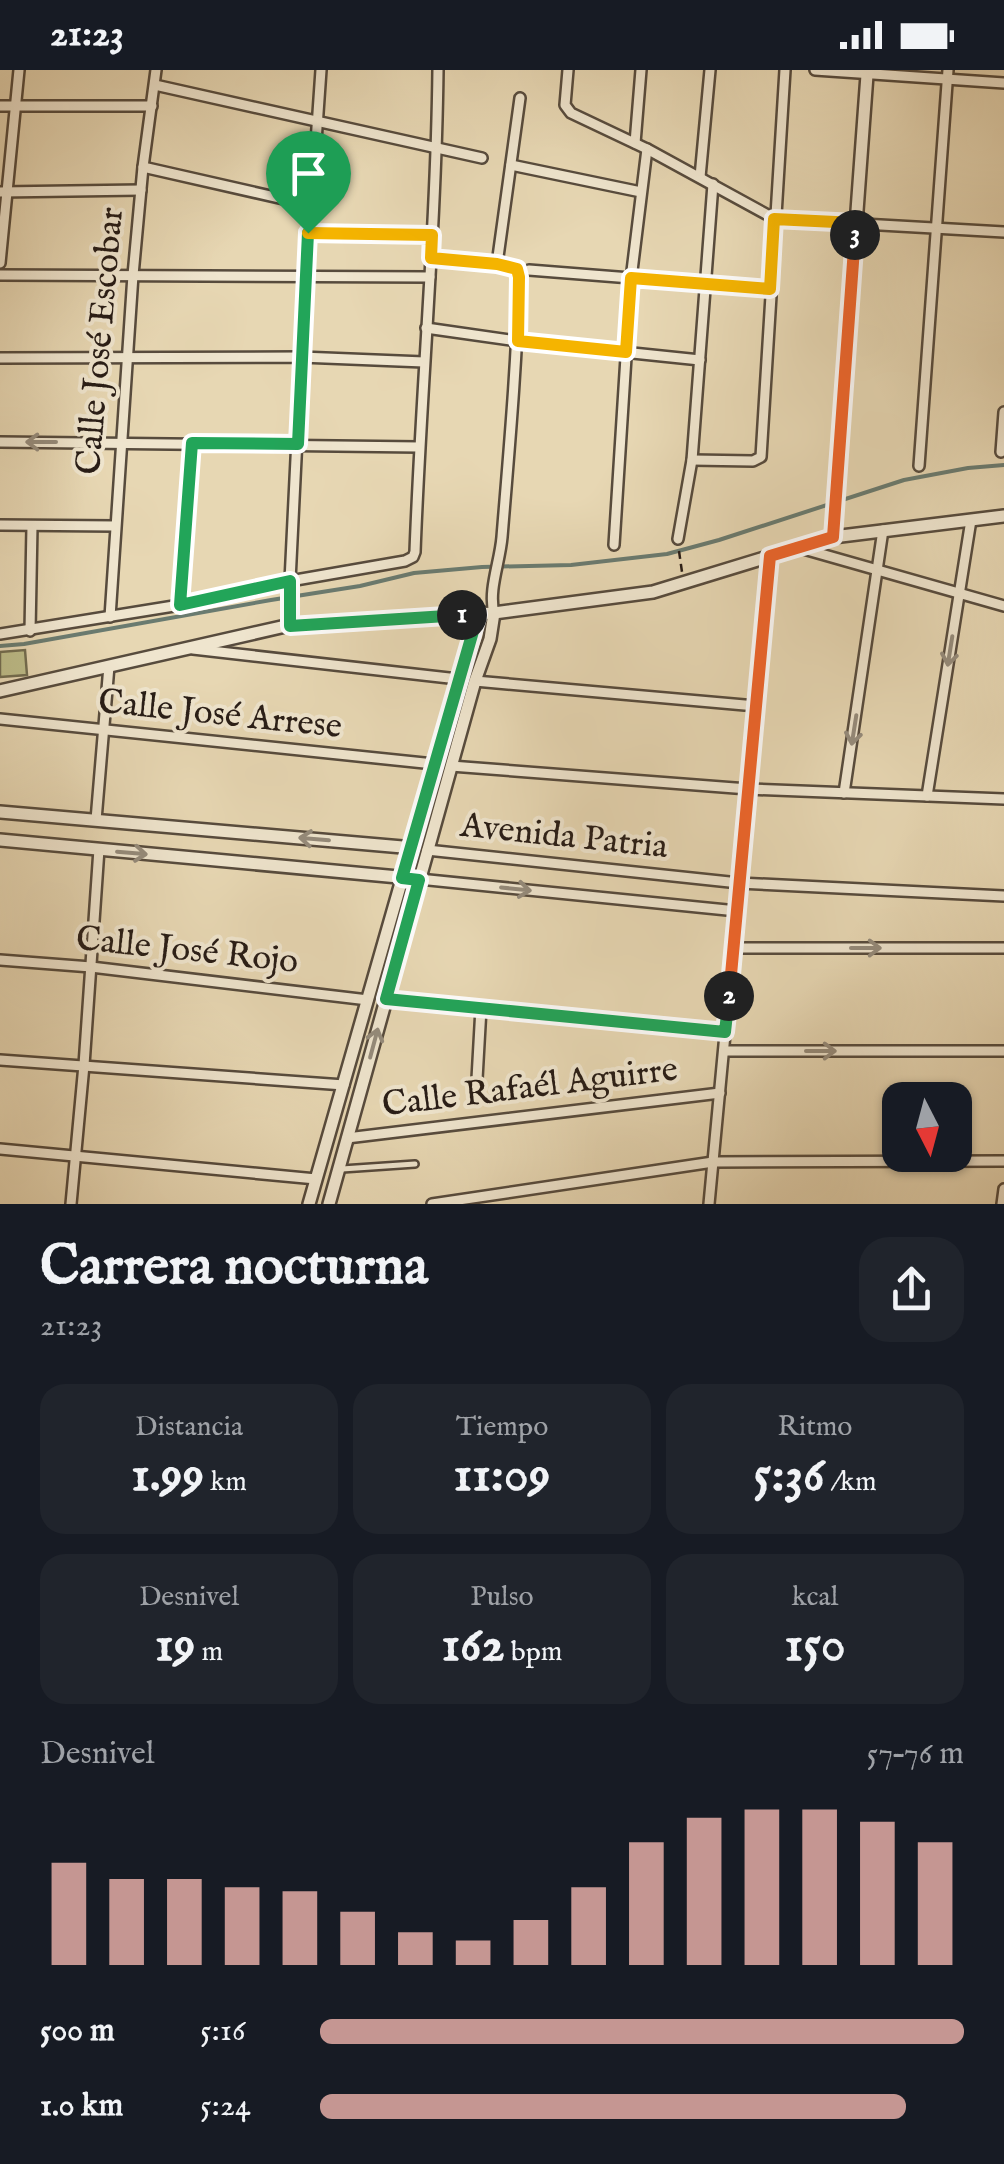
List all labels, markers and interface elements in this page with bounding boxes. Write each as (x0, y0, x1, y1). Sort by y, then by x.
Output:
text: 21:23 (50, 11, 124, 59)
pin (266, 131, 351, 234)
icon: arrive (281, 146, 336, 201)
street label: Calle José Escobar (67, 205, 135, 477)
pin: 3 (830, 210, 880, 260)
text: 3 (850, 217, 860, 252)
one-way arrow (26, 432, 58, 452)
pin: 1 (437, 590, 487, 640)
text: 1 (457, 597, 467, 632)
one-way arrow (941, 634, 959, 666)
street label: Calle José Arrese (96, 680, 344, 750)
one-way arrow (844, 713, 862, 746)
street label: Avenida Patria (457, 804, 671, 870)
one-way arrow (298, 830, 330, 849)
one-way arrow (115, 843, 147, 862)
one-way arrow (499, 880, 531, 899)
street label: Calle José Rojo (74, 917, 300, 985)
one-way arrow (848, 938, 881, 958)
pin: 2 (704, 971, 754, 1021)
text: 2 (722, 978, 736, 1013)
one-way arrow (365, 1027, 384, 1059)
one-way arrow (804, 1042, 837, 1060)
street label: Calle Rafaél Aguirre (380, 1048, 680, 1128)
north arrow (882, 1082, 972, 1172)
map controls (882, 1082, 972, 1172)
text: Carrera nocturna (40, 1233, 428, 1303)
button: share (859, 1237, 964, 1342)
text: 21:23 (40, 1306, 102, 1347)
text: Distancia (135, 1410, 243, 1445)
text: Tiempo (456, 1410, 548, 1445)
text: Ritmo (778, 1410, 852, 1445)
text: 1.99 (131, 1445, 204, 1508)
text: 11:09 (454, 1445, 550, 1508)
text: 5:36 (753, 1445, 824, 1508)
text: km (204, 1465, 247, 1500)
text: /km (824, 1465, 877, 1500)
text: Desnivel (139, 1580, 239, 1615)
text: Pulso (470, 1580, 534, 1615)
text: kcal (792, 1580, 838, 1615)
text: 19 (155, 1615, 195, 1678)
text: 162 (442, 1615, 505, 1678)
text: 150 (784, 1615, 846, 1678)
text: m (195, 1635, 223, 1670)
text: bpm (505, 1635, 563, 1670)
text: Desnivel (40, 1734, 155, 1775)
text: 57–76 m (867, 1734, 964, 1775)
text: 500 m (40, 2011, 115, 2052)
text: 5:16 (200, 2011, 245, 2052)
text: 1.0 km (40, 2086, 123, 2127)
text: 5:24 (200, 2086, 251, 2127)

